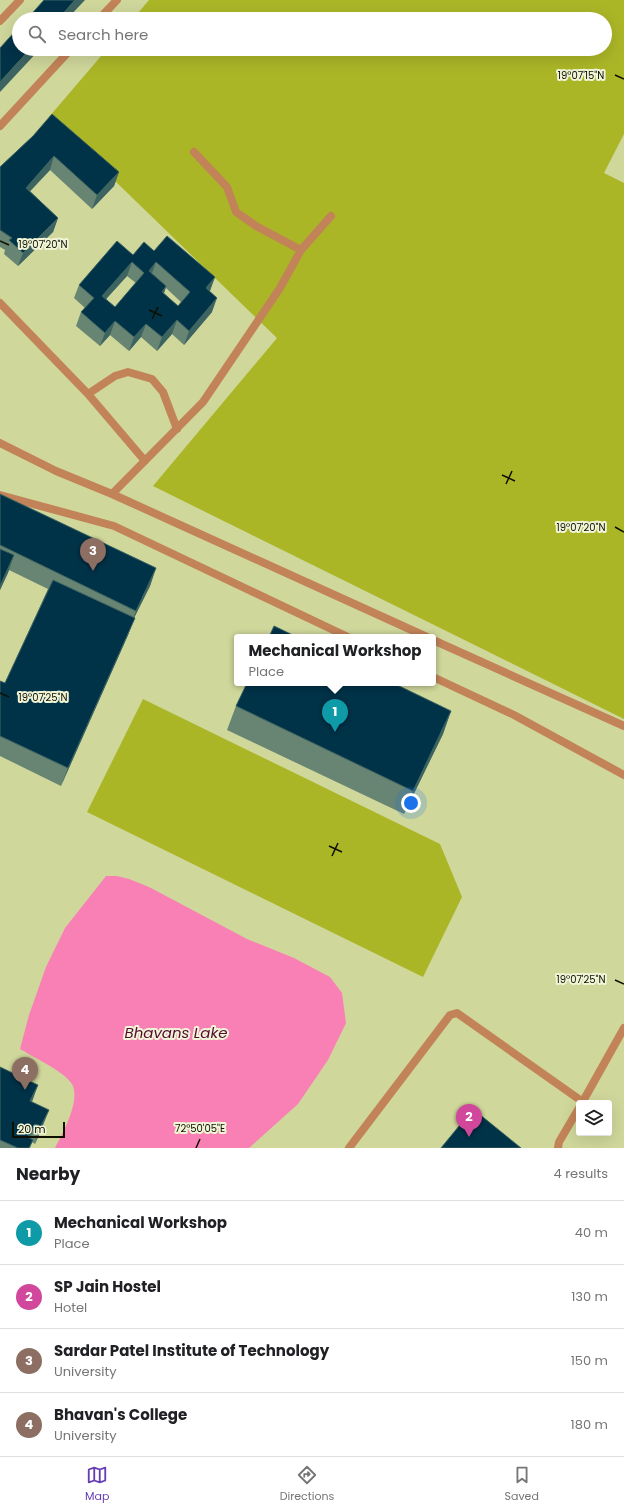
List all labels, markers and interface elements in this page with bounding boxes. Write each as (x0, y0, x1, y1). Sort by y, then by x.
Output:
search box (12, 12, 612, 56)
icon: search (26, 23, 48, 45)
text: Search here (58, 24, 148, 45)
text: 19°07'15"N (558, 68, 604, 83)
text: 19°07'20"N (19, 237, 67, 252)
text: 19°07'20"N (557, 520, 605, 535)
pin: 3 (80, 538, 106, 571)
popup (234, 634, 436, 686)
text: Mechanical Workshop (248, 640, 422, 661)
text: Place (248, 662, 284, 681)
text: 19°07'25"N (19, 690, 67, 705)
pin: 1 (322, 699, 348, 732)
your location (401, 793, 421, 813)
text: 19°07'25"N (557, 972, 605, 987)
water label: Bhavans Lake (124, 1022, 228, 1043)
pin: 4 (12, 1057, 38, 1090)
map controls (576, 1100, 612, 1136)
button: layers (576, 1100, 612, 1136)
pin: 2 (456, 1104, 482, 1137)
scale bar (12, 1120, 65, 1139)
text: 20 m (18, 1121, 46, 1137)
text: 72°50'05"E (175, 1121, 225, 1136)
text: Nearby (16, 1162, 80, 1186)
text: 4 results (554, 1164, 608, 1183)
text: Mechanical Workshop (54, 1212, 227, 1233)
text: 1 (27, 1223, 31, 1242)
text: 40 m (575, 1223, 608, 1242)
text: Place (54, 1234, 89, 1253)
text: SP Jain Hostel (54, 1276, 161, 1297)
text: 2 (25, 1287, 33, 1306)
text: 130 m (571, 1287, 608, 1306)
text: Hotel (54, 1298, 87, 1317)
text: Sardar Patel Institute of Technology (54, 1340, 329, 1361)
text: 3 (25, 1351, 33, 1370)
text: 150 m (571, 1351, 608, 1370)
text: University (54, 1362, 117, 1381)
text: Bhavan's College (54, 1404, 187, 1425)
text: 4 (25, 1415, 33, 1434)
text: 180 m (571, 1415, 608, 1434)
text: University (54, 1426, 117, 1445)
tab: Map (85, 1464, 109, 1505)
tab: Directions (280, 1464, 334, 1505)
tab: Saved (505, 1464, 539, 1505)

